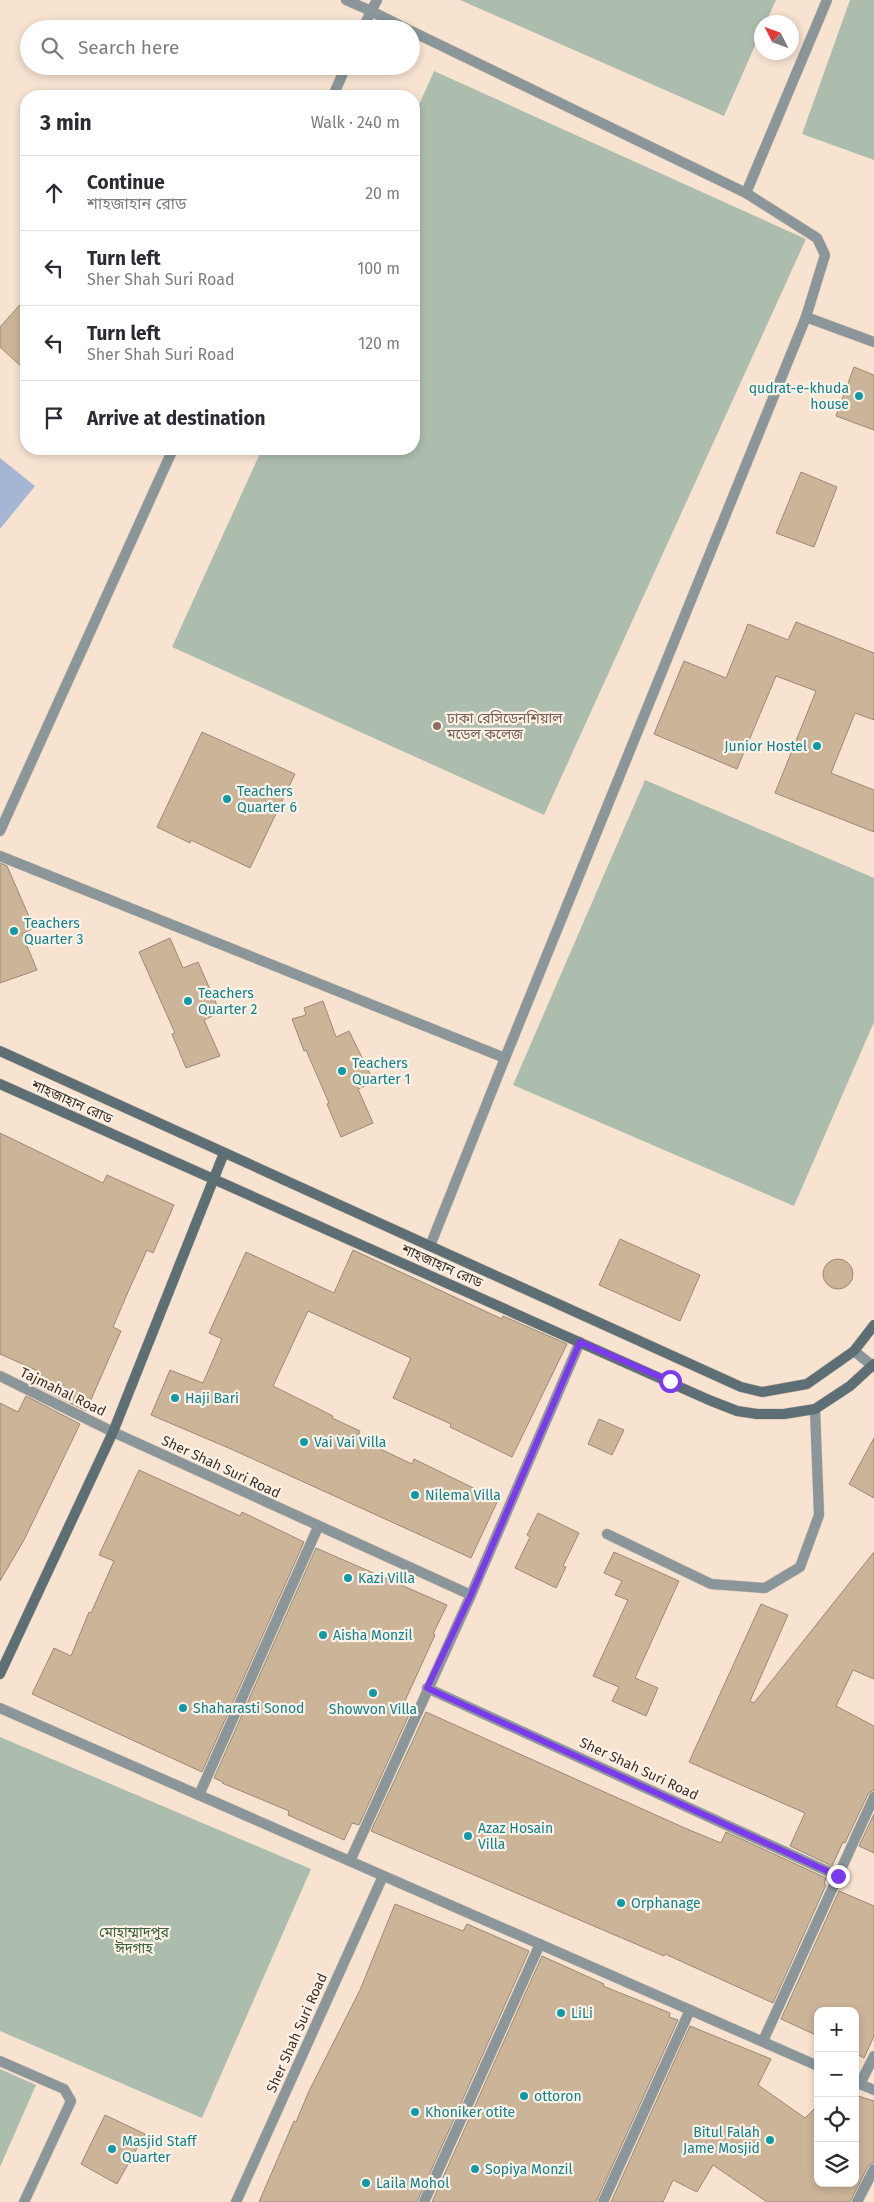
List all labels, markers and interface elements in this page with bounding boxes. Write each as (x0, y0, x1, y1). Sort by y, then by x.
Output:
north arrow (754, 15, 799, 60)
search box (20, 20, 420, 75)
icon: search (38, 34, 66, 62)
text: Search here (78, 36, 179, 59)
text: 3 min (40, 110, 92, 136)
text: Walk · 240 m (311, 113, 400, 132)
text: Continue (87, 171, 165, 194)
icon: ahead (40, 179, 68, 207)
text: 20 m (365, 184, 400, 203)
text: শাহজাহান রোড (87, 194, 186, 213)
text: Turn left (87, 247, 161, 270)
icon: left (40, 254, 68, 282)
text: 100 m (357, 259, 400, 278)
text: Sher Shah Suri Road (87, 270, 235, 289)
text: Turn left (87, 322, 161, 345)
icon: left (40, 329, 68, 357)
text: 120 m (358, 334, 400, 353)
text: Sher Shah Suri Road (87, 345, 235, 364)
place label: qudrat-e-khuda house (749, 380, 849, 413)
marker: qudrat-e-khuda house (853, 390, 865, 402)
icon: arrive (40, 404, 68, 432)
text: Arrive at destination (87, 407, 266, 430)
place label: ঢাকা রেসিডেনশিয়াল মডেল কলেজ (446, 710, 563, 743)
marker: ঢাকা রেসিডেনশিয়াল মডেল কলেজ (431, 720, 443, 732)
place label: Junior Hostel (724, 738, 807, 755)
marker: Junior Hostel (811, 740, 823, 752)
place label: Teachers Quarter 6 (237, 783, 297, 816)
marker: Teachers Quarter 6 (221, 793, 233, 805)
place label: Teachers Quarter 3 (24, 915, 83, 948)
marker: Teachers Quarter 3 (8, 925, 20, 937)
place label: Teachers Quarter 2 (198, 985, 257, 1018)
marker: Teachers Quarter 2 (182, 995, 194, 1007)
place label: Teachers Quarter 1 (352, 1055, 411, 1088)
marker: Teachers Quarter 1 (336, 1065, 348, 1077)
street label: শাহজাহান রোড (28, 1076, 116, 1128)
street label: শাহজাহান রোড (398, 1240, 486, 1292)
street label: Tajmahal Road (17, 1364, 109, 1420)
route start (659, 1370, 682, 1393)
place label: Haji Bari (185, 1390, 239, 1407)
marker: Haji Bari (169, 1392, 181, 1404)
street label: Sher Shah Suri Road (159, 1432, 283, 1502)
place label: Vai Vai Villa (314, 1434, 386, 1451)
marker: Vai Vai Villa (298, 1436, 310, 1448)
place label: Nilema Villa (425, 1487, 501, 1504)
marker: Nilema Villa (409, 1489, 421, 1501)
place label: Kazi Villa (358, 1570, 415, 1587)
marker: Kazi Villa (342, 1572, 354, 1584)
place label: Aisha Monzil (333, 1627, 412, 1644)
marker: Aisha Monzil (317, 1629, 329, 1641)
marker: Showvon Villa (367, 1687, 379, 1699)
place label: Shaharasti Sonod (193, 1700, 304, 1717)
place label: Showvon Villa (329, 1701, 417, 1718)
marker: Shaharasti Sonod (177, 1702, 189, 1714)
street label: Sher Shah Suri Road (577, 1734, 701, 1804)
place label: Azaz Hosain Villa (478, 1820, 553, 1853)
marker: Azaz Hosain Villa (462, 1830, 474, 1842)
route end (827, 1865, 850, 1888)
place label: Orphanage (631, 1895, 701, 1912)
marker: Orphanage (615, 1897, 627, 1909)
park label: মোহাম্মাদপুর ঈদগাহ (99, 1924, 170, 1957)
street label: Sher Shah Suri Road (263, 1971, 331, 2095)
place label: LiLi (571, 2005, 593, 2022)
marker: LiLi (555, 2007, 567, 2019)
map controls (814, 2007, 859, 2187)
button: + (814, 2007, 859, 2052)
button: − (814, 2052, 859, 2097)
place label: ottoron (534, 2088, 582, 2105)
marker: ottoron (518, 2090, 530, 2102)
button: locate (814, 2097, 859, 2142)
place label: Khoniker otite (425, 2104, 515, 2121)
marker: Khoniker otite (409, 2106, 421, 2118)
place label: Bitul Falah Jame Mosjid (683, 2124, 760, 2157)
place label: Masjid Staff Quarter (122, 2133, 198, 2166)
marker: Bitul Falah Jame Mosjid (764, 2134, 776, 2146)
button: layers (814, 2142, 859, 2187)
marker: Masjid Staff Quarter (106, 2143, 118, 2155)
place label: Sopiya Monzil (485, 2161, 573, 2178)
marker: Sopiya Monzil (469, 2163, 481, 2175)
place label: Laila Mohol (376, 2175, 449, 2192)
marker: Laila Mohol (360, 2177, 372, 2189)

